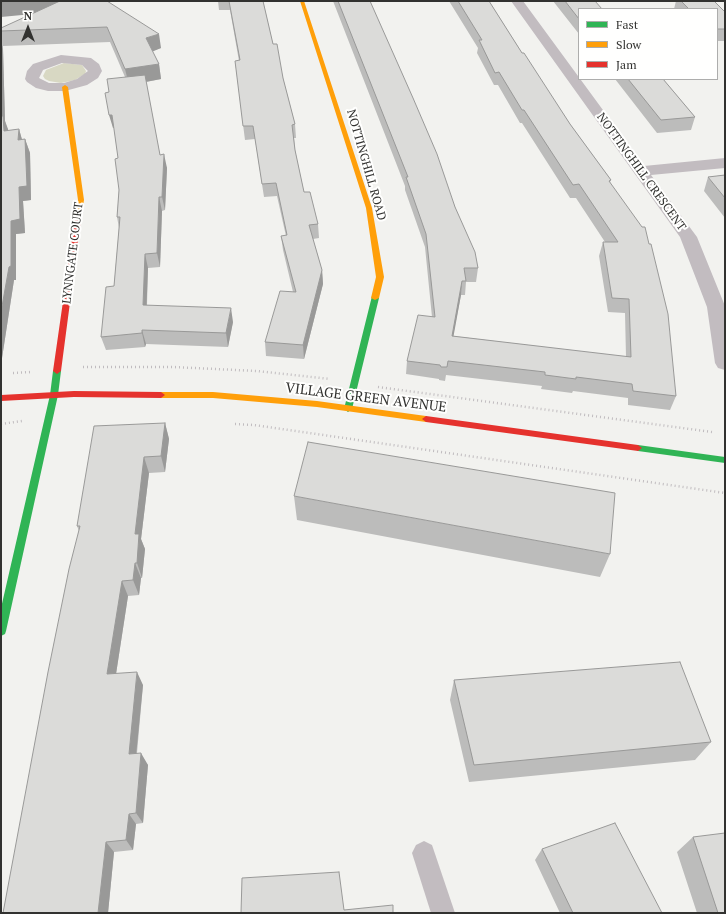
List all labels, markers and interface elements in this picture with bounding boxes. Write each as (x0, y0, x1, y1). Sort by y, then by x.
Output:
north arrow (8, 8, 48, 48)
legend (578, 8, 718, 80)
text: N (24, 9, 32, 23)
text: Fast (616, 17, 638, 32)
text: Slow (616, 37, 641, 52)
text: Jam (616, 57, 637, 72)
street label: NOTTINGHILL ROAD (343, 108, 389, 222)
street label: NOTTINGHILL CRESCENT (593, 110, 689, 234)
street label: LYNNGATE COURT (60, 201, 86, 305)
street label: VILLAGE GREEN AVENUE (285, 380, 447, 416)

